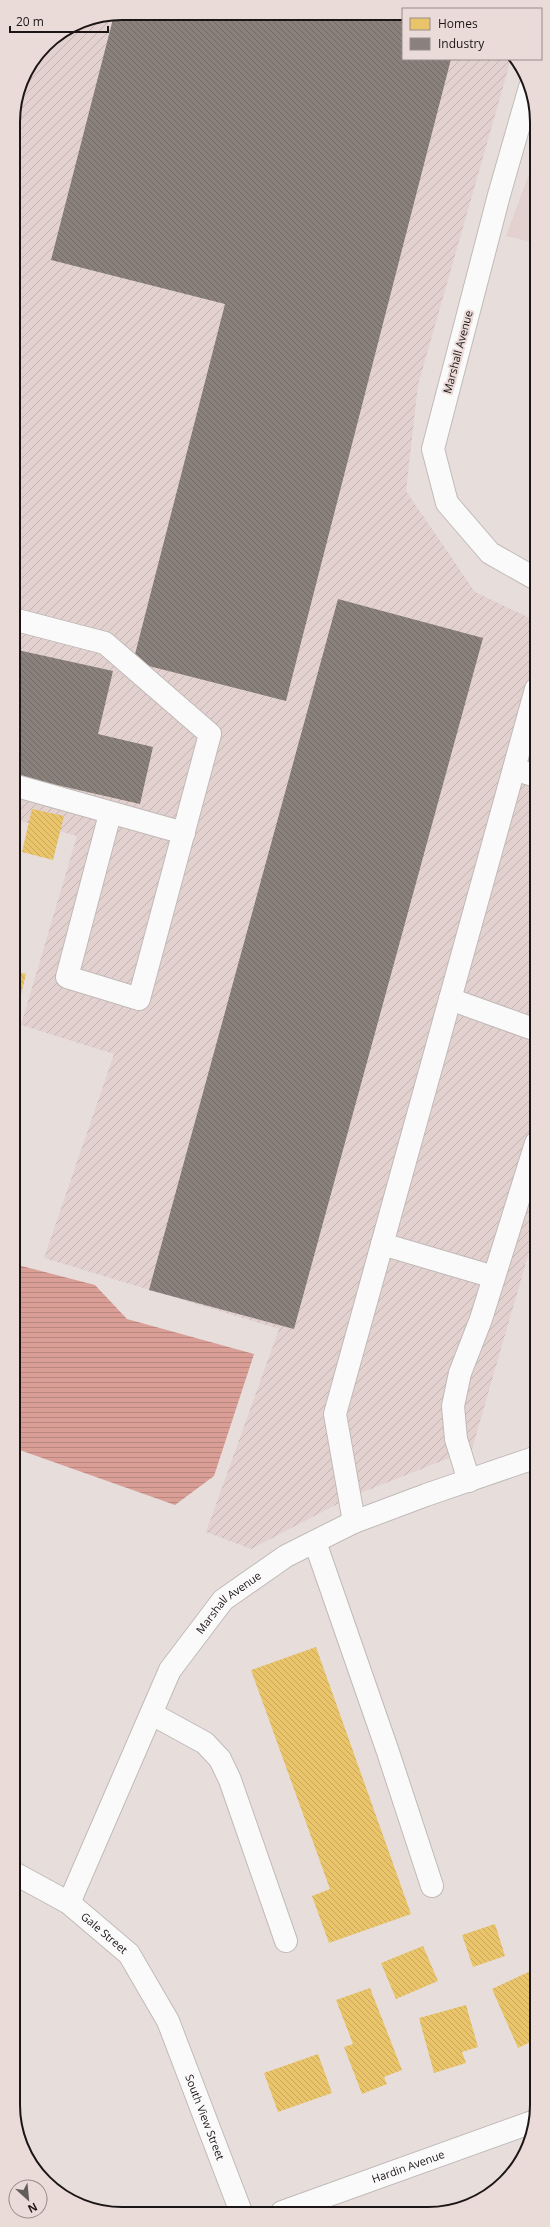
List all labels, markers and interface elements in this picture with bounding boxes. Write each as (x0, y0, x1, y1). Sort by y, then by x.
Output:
scale bar (10, 8, 108, 34)
legend (402, 8, 542, 60)
text: 20 m (16, 13, 44, 30)
text: Homes (438, 15, 478, 32)
text: Industry (438, 35, 485, 52)
street label: Marshall Avenue (439, 309, 476, 395)
street label: Marshall Avenue (192, 1568, 264, 1636)
street label: Gale Street (78, 1909, 131, 1957)
street label: South View Street (182, 2072, 228, 2162)
street label: Hardin Avenue (370, 2146, 446, 2186)
north arrow (8, 2179, 48, 2219)
text: N (25, 2200, 40, 2217)

